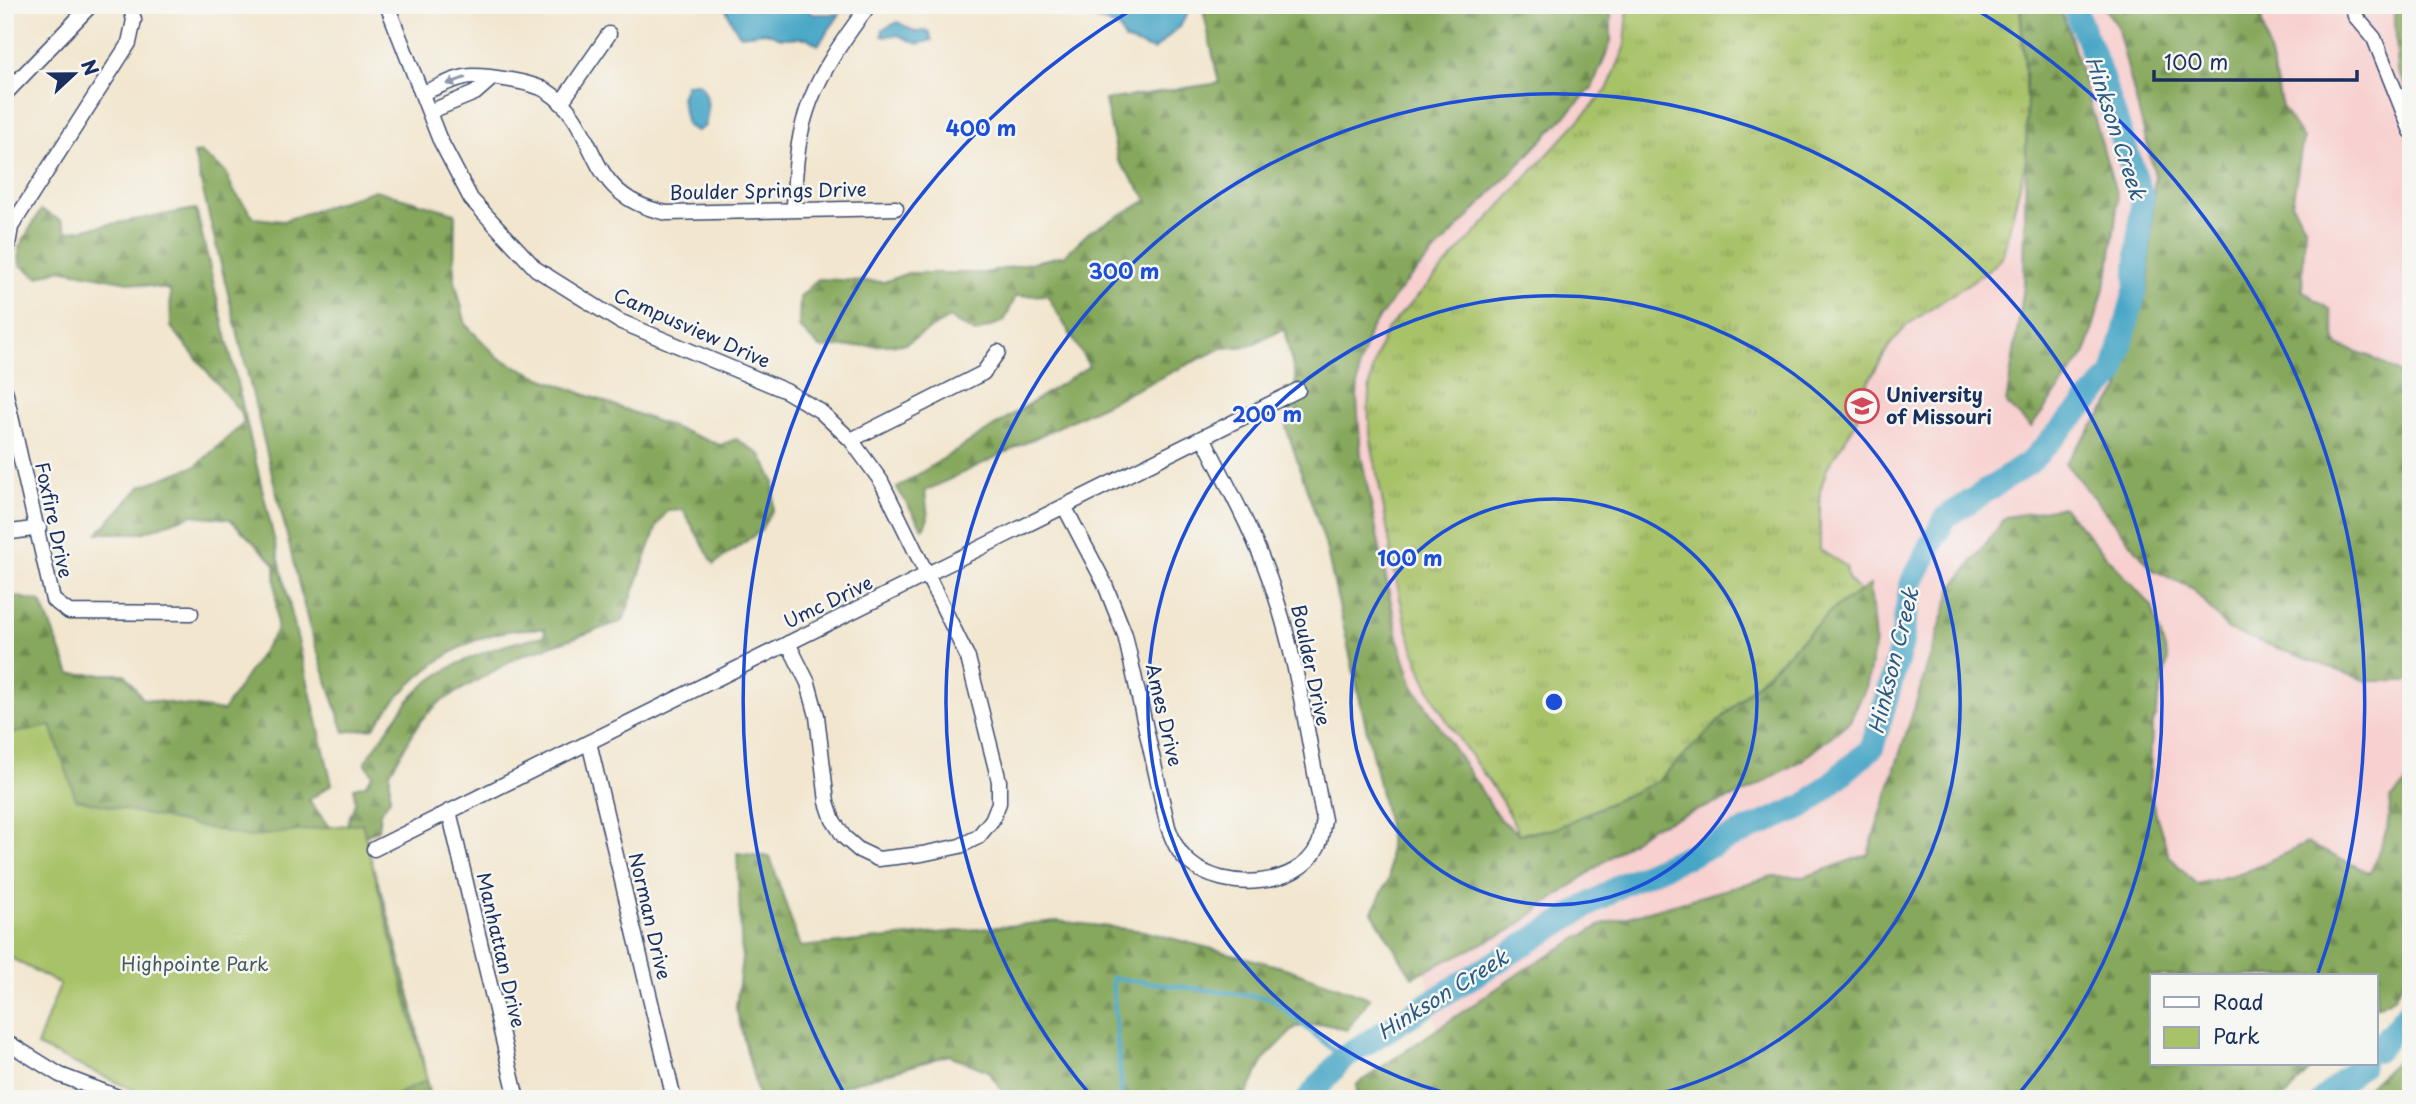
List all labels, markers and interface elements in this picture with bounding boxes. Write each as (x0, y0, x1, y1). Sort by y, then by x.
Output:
north arrow (38, 38, 108, 108)
scale bar (2154, 38, 2356, 82)
text: 100 m (2164, 45, 2228, 77)
water label: Hinkson Creek (2079, 51, 2156, 204)
text: N (75, 55, 106, 79)
one-way arrow (446, 76, 467, 87)
text: 400 m (946, 111, 1016, 143)
street label: Boulder Springs Drive (669, 174, 867, 206)
text: 300 m (1089, 254, 1159, 286)
street label: Campusview Drive (610, 280, 775, 374)
place label: University of Missouri (1886, 380, 1992, 430)
school or university icon: University of Missouri (1843, 387, 1881, 425)
text: 200 m (1232, 397, 1302, 429)
street label: Foxfire Drive (29, 459, 81, 580)
text: 100 m (1377, 541, 1443, 573)
street label: Umc Drive (778, 567, 877, 635)
water label: Hinkson Creek (1858, 583, 1926, 737)
street label: Boulder Drive (1285, 601, 1339, 728)
street label: Ames Drive (1140, 661, 1190, 769)
centre of rings (1542, 690, 1566, 714)
street label: Norman Drive (623, 849, 679, 982)
street label: Manhattan Drive (471, 869, 533, 1030)
water label: Hinkson Creek (1370, 940, 1515, 1046)
park label: Highpointe Park (121, 949, 269, 977)
legend (2150, 974, 2378, 1066)
text: Road (2213, 985, 2264, 1017)
text: Park (2213, 1019, 2260, 1051)

